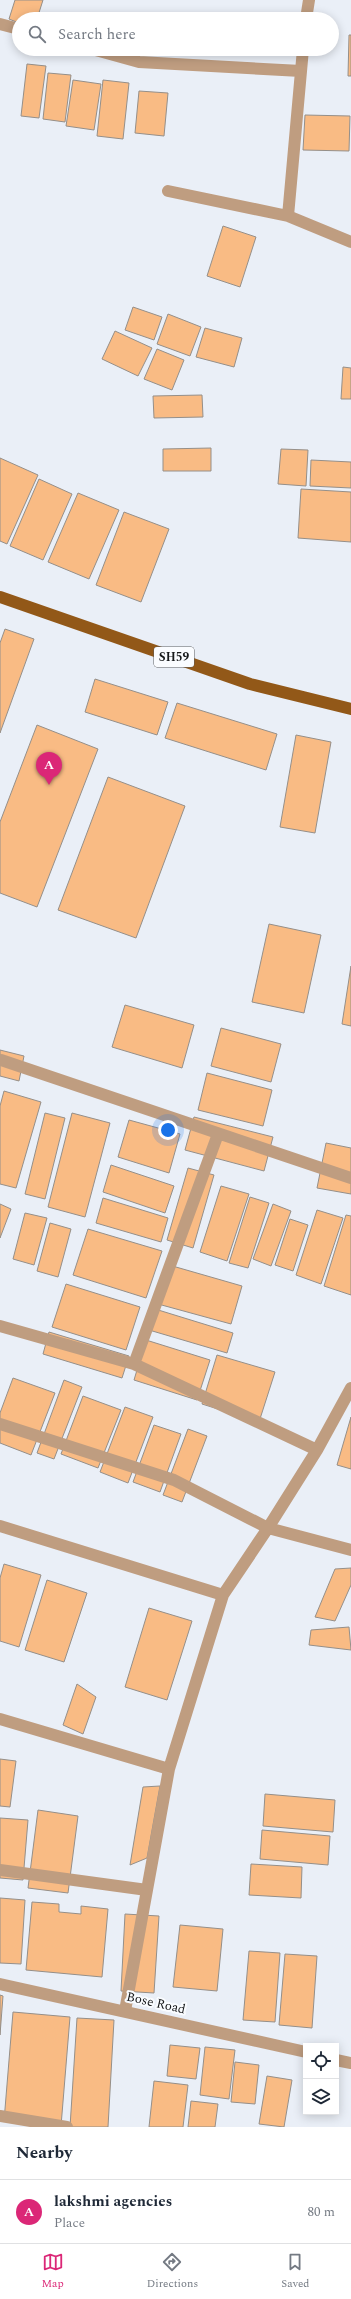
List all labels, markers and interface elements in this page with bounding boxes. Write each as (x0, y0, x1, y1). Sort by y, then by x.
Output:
search box (12, 12, 339, 56)
icon: search (26, 23, 48, 45)
text: Search here (58, 23, 136, 46)
road number: SH59 (154, 647, 194, 667)
pin: A (36, 752, 62, 785)
your location (158, 1120, 178, 1140)
street label: Bose Road (124, 1986, 188, 2020)
map controls (303, 2043, 339, 2115)
button: locate (303, 2043, 339, 2079)
button: layers (303, 2079, 339, 2115)
text: Nearby (16, 2140, 72, 2166)
text: lakshmi agencies (54, 2190, 172, 2213)
text: A (24, 2202, 34, 2222)
text: 80 m (308, 2202, 335, 2222)
text: Place (54, 2213, 85, 2233)
tab: Map (42, 2251, 64, 2292)
tab: Directions (147, 2251, 198, 2292)
tab: Saved (281, 2251, 309, 2292)

